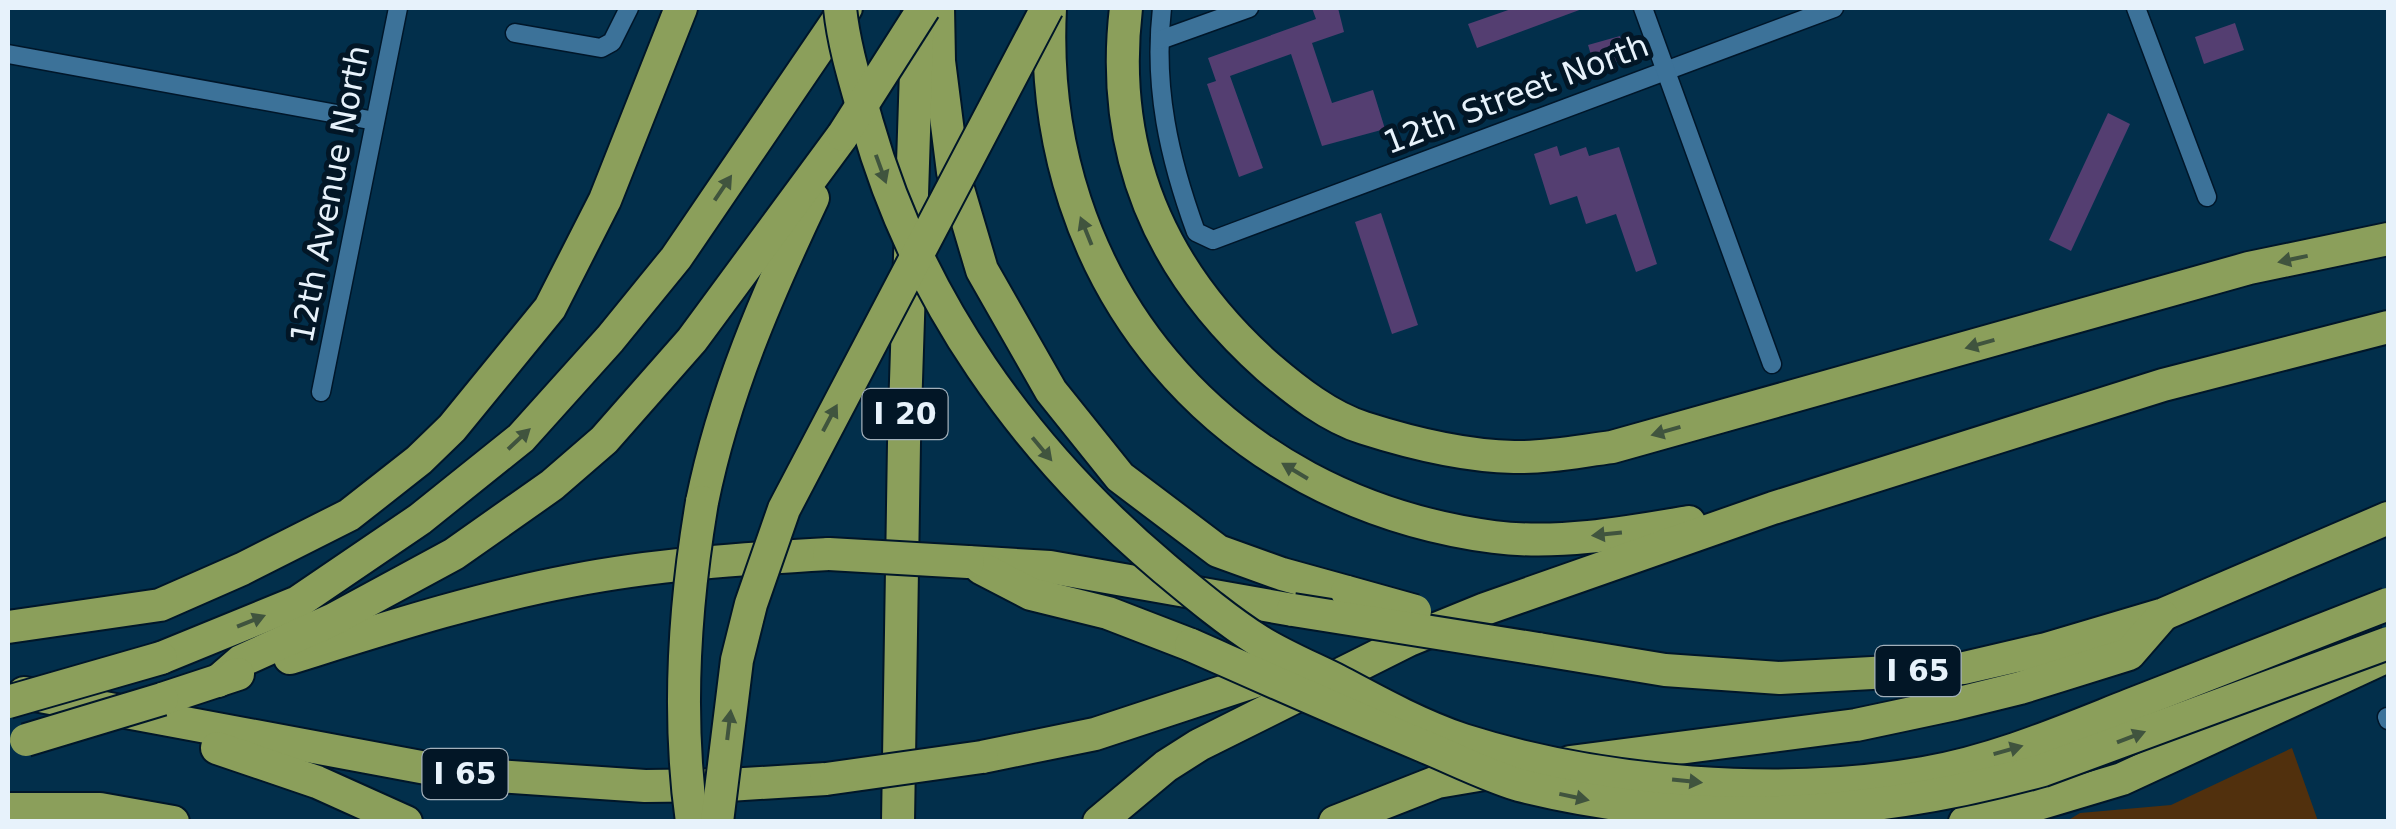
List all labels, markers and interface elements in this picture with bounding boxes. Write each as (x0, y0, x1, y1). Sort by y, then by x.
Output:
street label: 12th Street North (1378, 26, 1654, 162)
street label: 12th Avenue North (283, 42, 377, 346)
one-way arrow (874, 155, 889, 185)
one-way arrow (713, 174, 732, 201)
one-way arrow (1077, 215, 1093, 245)
one-way arrow (2277, 251, 2308, 267)
one-way arrow (1964, 337, 1995, 353)
road number: I 20 (862, 389, 948, 439)
one-way arrow (821, 404, 838, 433)
one-way arrow (1651, 424, 1681, 439)
one-way arrow (507, 428, 531, 451)
one-way arrow (1031, 437, 1052, 462)
one-way arrow (1281, 463, 1309, 480)
one-way arrow (1591, 527, 1623, 543)
one-way arrow (236, 612, 266, 628)
road number: I 65 (1876, 646, 1960, 696)
one-way arrow (721, 708, 737, 740)
one-way arrow (2117, 729, 2147, 744)
one-way arrow (1993, 742, 2024, 757)
road number: I 65 (422, 749, 508, 799)
one-way arrow (1671, 773, 1703, 789)
one-way arrow (1559, 790, 1590, 805)

